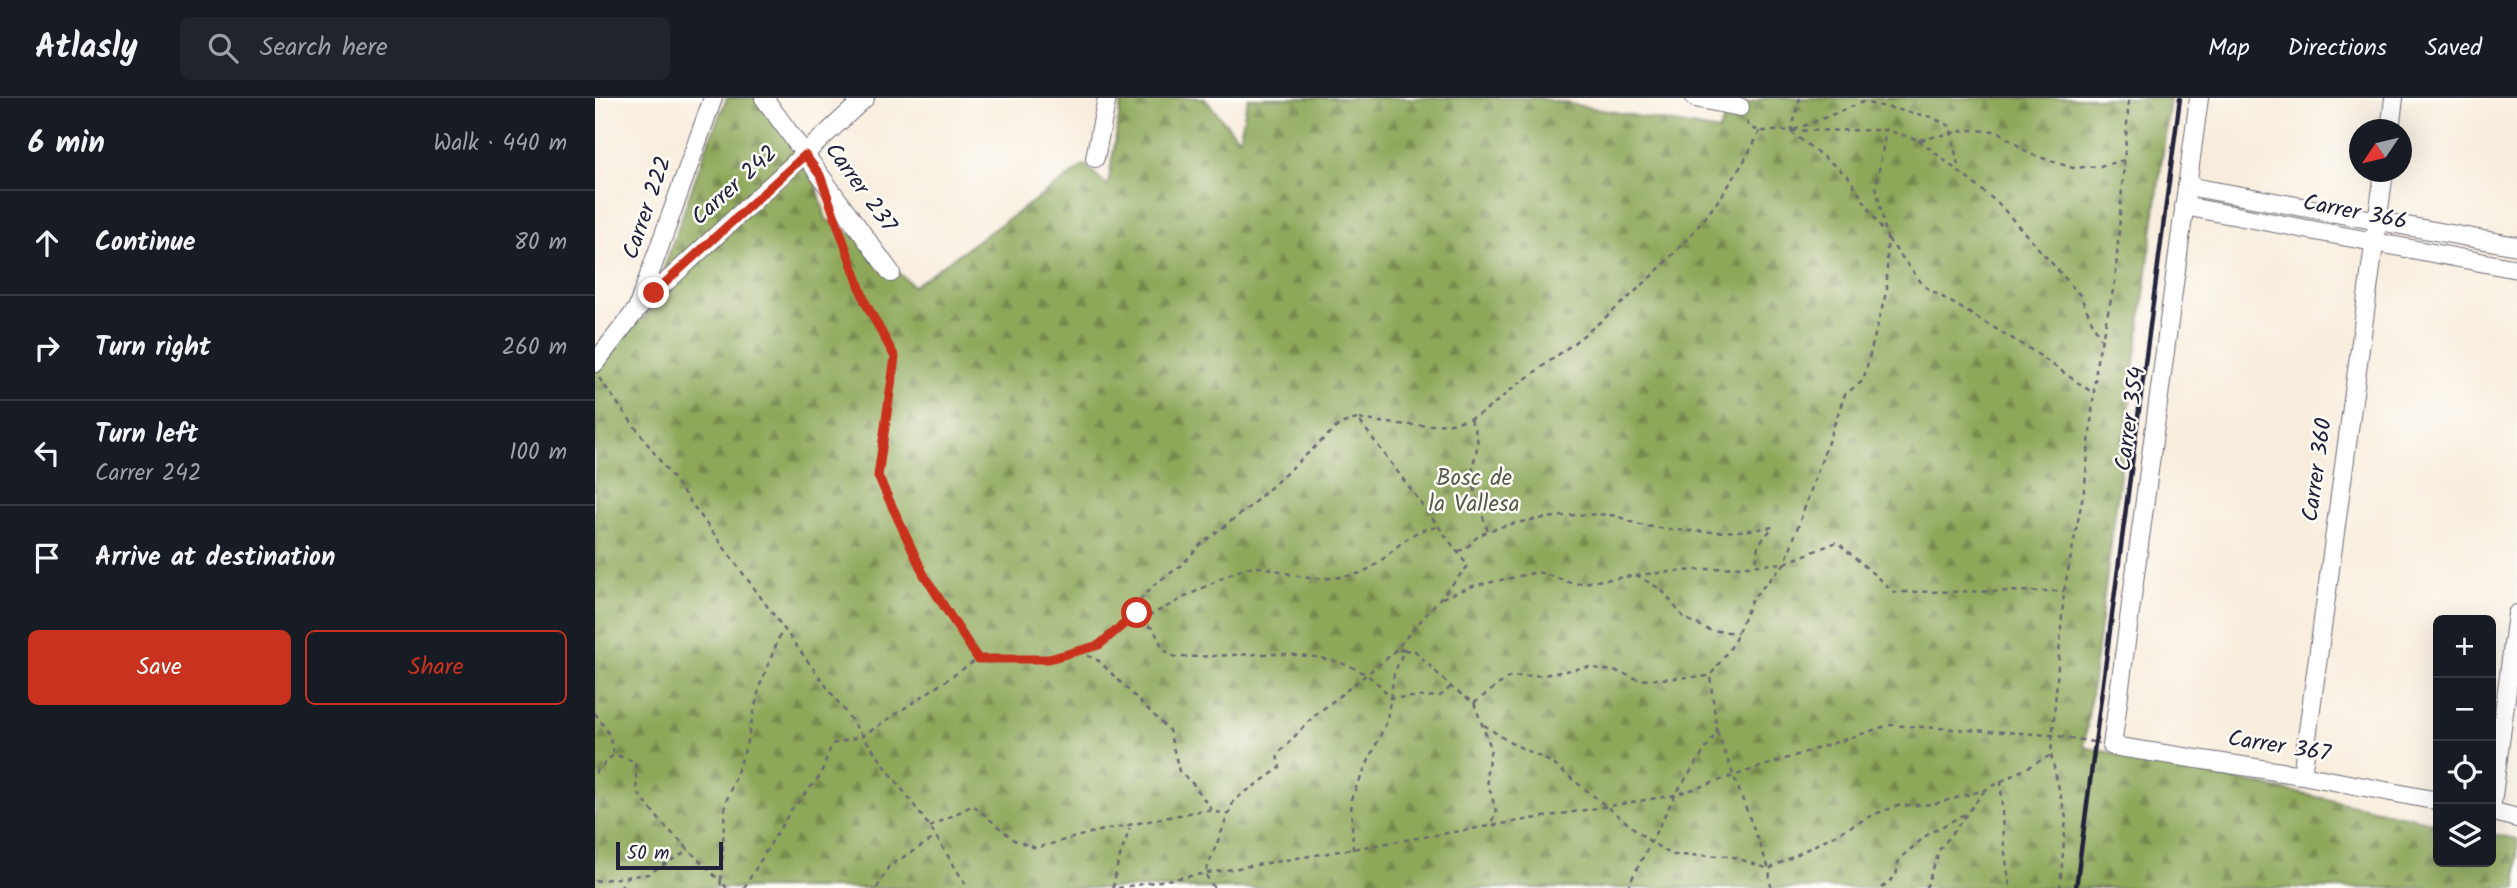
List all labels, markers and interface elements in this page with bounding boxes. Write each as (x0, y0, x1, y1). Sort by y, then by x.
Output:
search box (180, 17, 670, 80)
text: Atlasly (35, 22, 138, 75)
text: Search here (260, 27, 388, 69)
icon: search (204, 29, 242, 67)
text: Map (2208, 29, 2250, 68)
text: Directions (2288, 29, 2387, 68)
text: Saved (2425, 29, 2482, 68)
north arrow (2349, 119, 2412, 182)
text: 6 min (28, 120, 105, 168)
text: Walk · 440 m (434, 126, 567, 162)
street label: Carrer 237 (815, 135, 906, 242)
street label: Carrer 242 (683, 137, 787, 235)
street label: Carrer 222 (614, 152, 682, 264)
street label: Carrer 366 (2300, 185, 2410, 241)
text: Continue (95, 222, 196, 264)
icon: ahead (28, 224, 66, 262)
text: 80 m (514, 225, 567, 261)
route end (638, 277, 669, 308)
text: Turn right (95, 327, 211, 369)
icon: right (28, 329, 66, 367)
text: 260 m (502, 330, 567, 366)
street label: Carrer 354 (2106, 364, 2156, 474)
text: Turn left (95, 414, 198, 456)
street label: Carrer 360 (2293, 416, 2343, 524)
icon: left (28, 434, 66, 472)
text: 100 m (509, 435, 567, 471)
text: Carrer 242 (95, 456, 201, 492)
park label: Bosc de la Vallesa (1429, 461, 1519, 523)
text: Arrive at destination (95, 537, 335, 579)
icon: arrive (28, 539, 66, 577)
route start (1121, 597, 1152, 628)
map controls (2433, 615, 2496, 867)
button: + (2433, 615, 2496, 678)
button: Save (28, 630, 291, 705)
button: Share (305, 630, 567, 705)
button: − (2433, 678, 2496, 741)
street label: Carrer 367 (2225, 721, 2334, 773)
button: locate (2433, 741, 2496, 804)
button: layers (2433, 804, 2496, 867)
scale bar (616, 839, 723, 871)
text: 50 m (627, 839, 669, 869)

